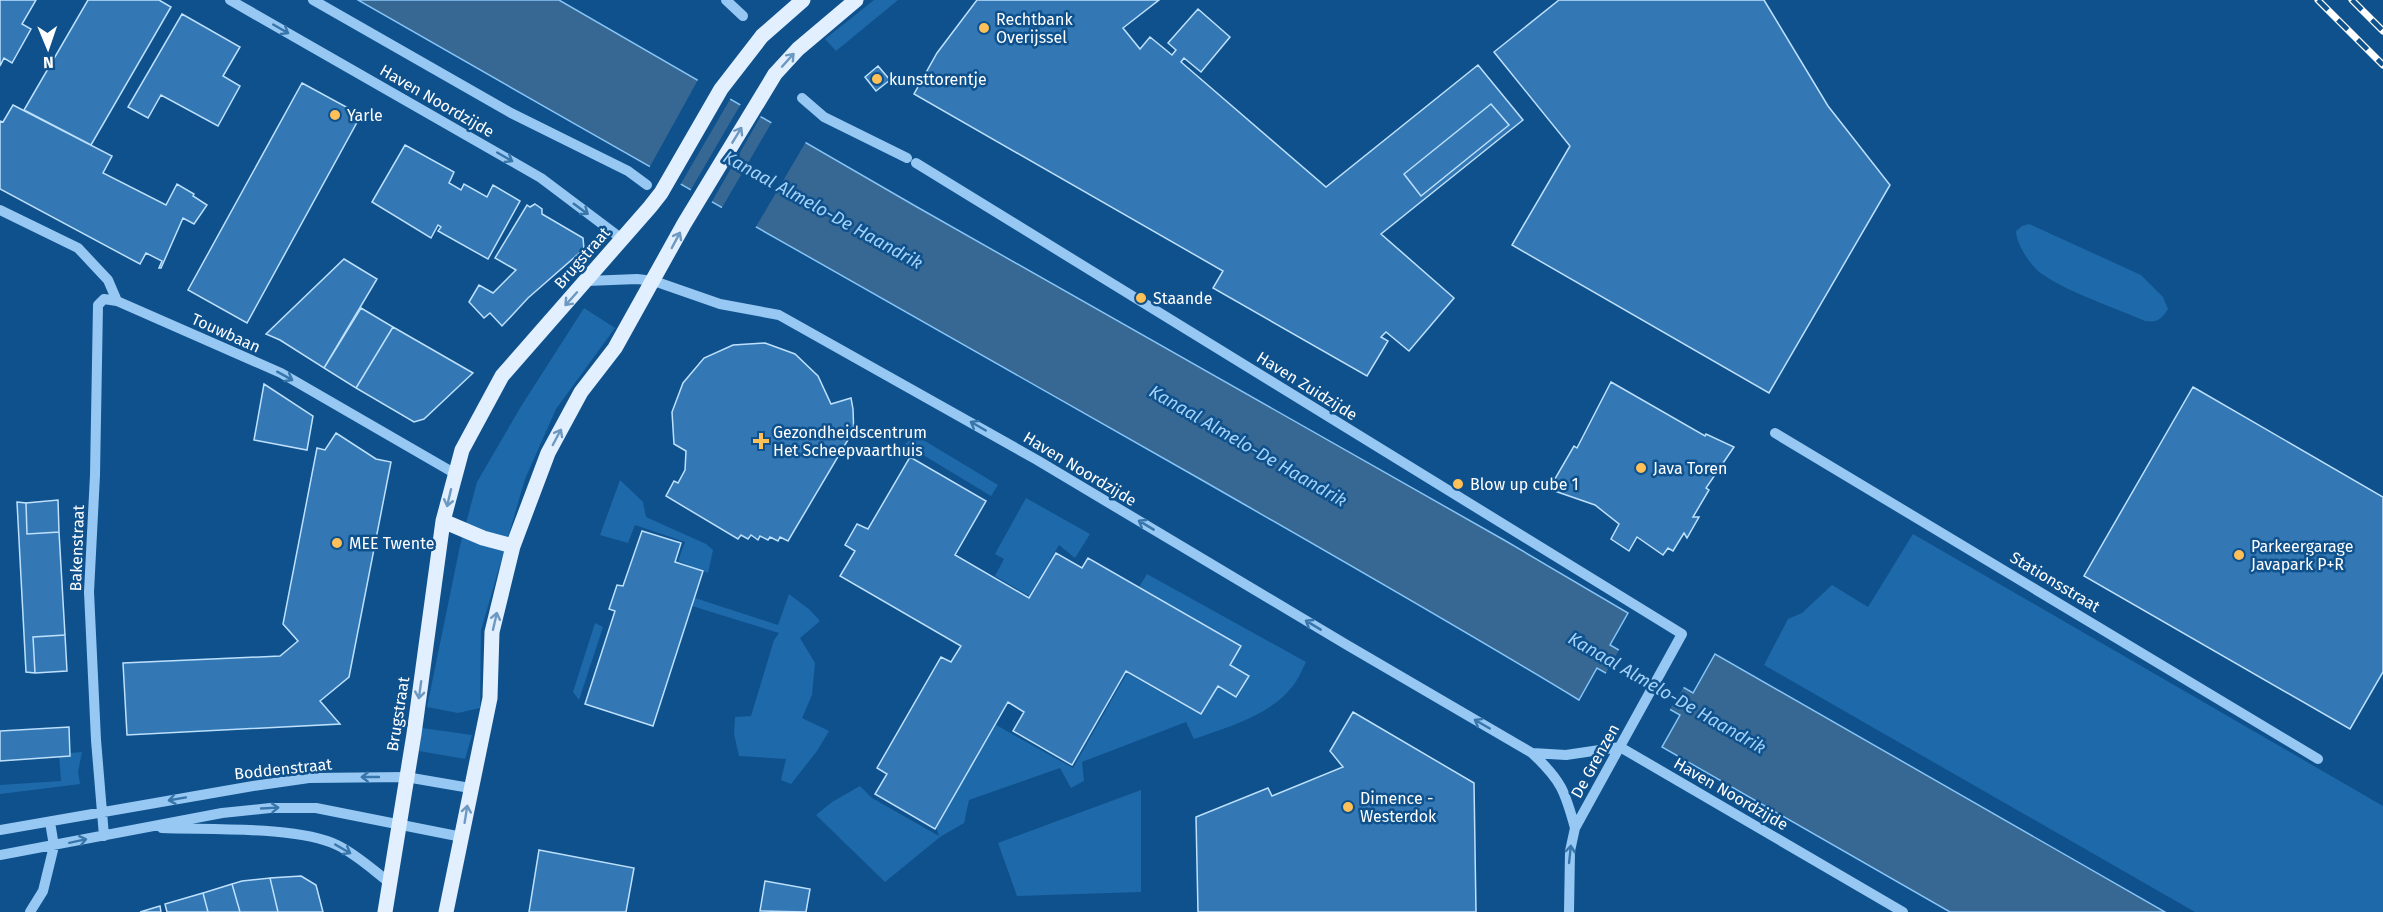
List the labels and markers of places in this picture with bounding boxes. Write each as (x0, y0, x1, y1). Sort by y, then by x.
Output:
place label: Rechtbank Overijssel (996, 10, 1073, 47)
marker: Rechtbank Overijssel (977, 21, 991, 35)
place label: kunsttorentje (889, 70, 987, 89)
marker: kunsttorentje (870, 72, 884, 86)
place label: Yarle (347, 106, 383, 125)
marker: Yarle (328, 108, 342, 122)
place label: Staande (1153, 289, 1212, 308)
marker: Staande (1134, 291, 1148, 305)
place label: Gezondheidscentrum Het Scheepvaarthuis (773, 423, 927, 460)
marker: Gezondheidscentrum Het Scheepvaarthuis (754, 434, 768, 448)
place label: Java Toren (1653, 459, 1727, 478)
marker: Java Toren (1634, 461, 1648, 475)
place label: Blow up cube 1 (1470, 475, 1579, 494)
marker: Blow up cube 1 (1451, 477, 1465, 491)
place label: MEE Twente (349, 534, 434, 553)
marker: MEE Twente (330, 536, 344, 550)
place label: Parkeergarage Javapark P+R (2251, 537, 2353, 574)
marker: Parkeergarage Javapark P+R (2232, 548, 2246, 562)
place label: Dimence - Westerdok (1360, 789, 1437, 826)
marker: Dimence - Westerdok (1341, 800, 1355, 814)

